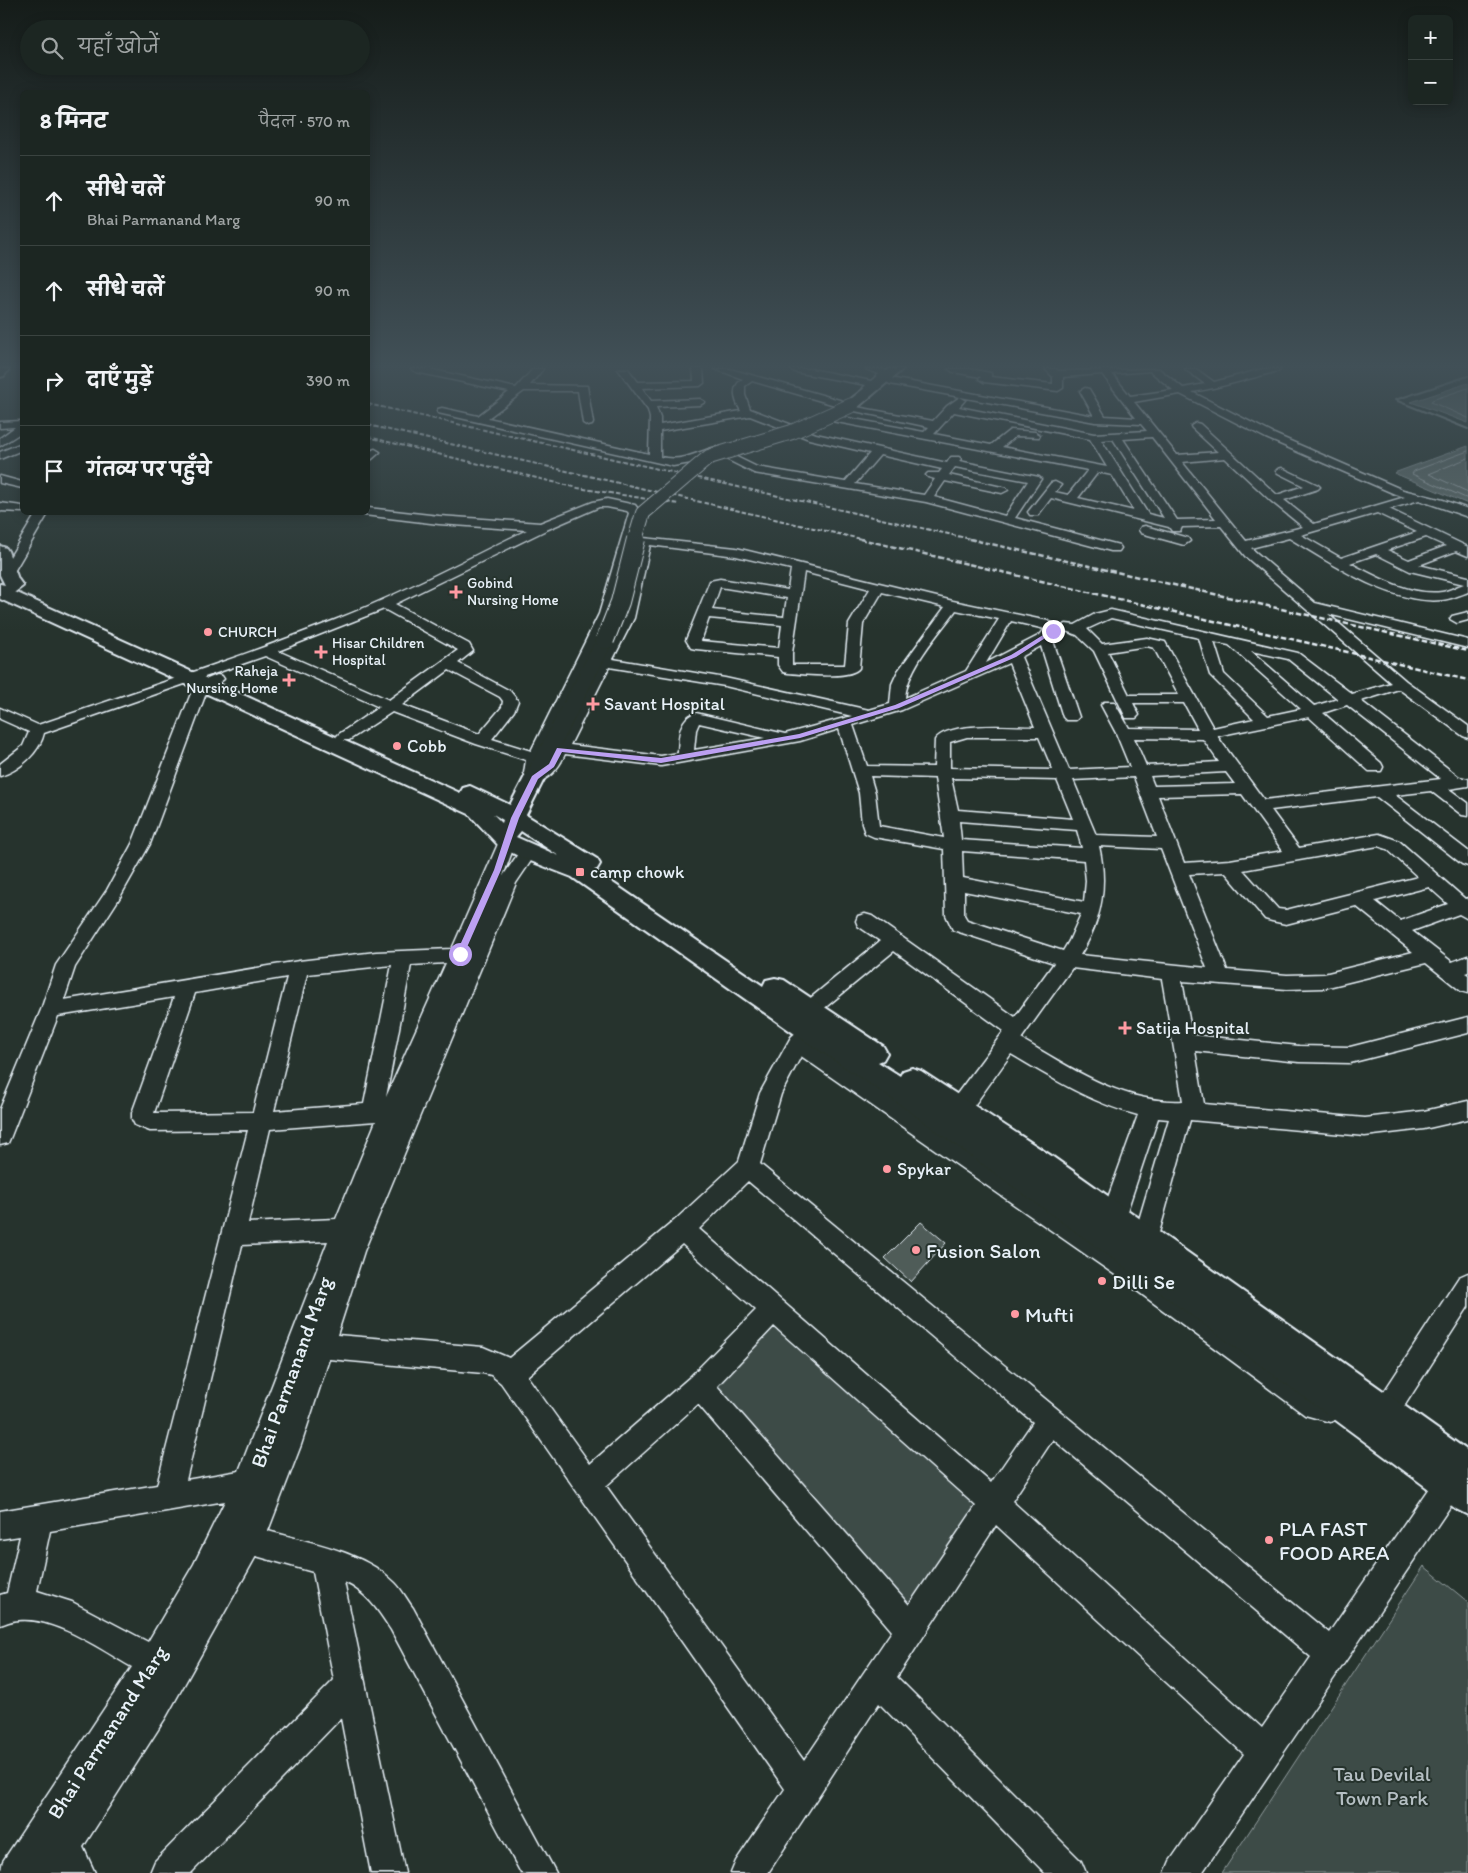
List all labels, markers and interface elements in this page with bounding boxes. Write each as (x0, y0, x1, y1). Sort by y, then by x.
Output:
map controls (1408, 15, 1453, 105)
button: + (1408, 15, 1453, 60)
search box (20, 20, 370, 75)
icon: search (38, 34, 66, 62)
text: यहाँ खोजें (78, 35, 159, 58)
button: − (1408, 60, 1453, 105)
text: 8 मिनट (40, 108, 107, 133)
text: पैदल · 570 m (259, 112, 350, 131)
text: सीधे चलें (87, 178, 164, 201)
icon: ahead (40, 187, 68, 215)
text: 90 m (315, 191, 350, 210)
text: Bhai Parmanand Marg (87, 210, 240, 229)
icon: ahead (40, 277, 68, 305)
text: सीधे चलें (87, 278, 164, 301)
text: 90 m (315, 281, 350, 300)
icon: right (40, 367, 68, 395)
text: दाएँ मुड़ें (87, 368, 153, 391)
text: 390 m (306, 371, 350, 390)
icon: arrive (40, 457, 68, 485)
text: गंतव्य पर पहुँचे (87, 458, 211, 481)
place label: Gobind Nursing Home (467, 574, 559, 609)
marker: Gobind Nursing Home (449, 585, 463, 599)
route end (1042, 620, 1065, 643)
place label: CHURCH (218, 623, 277, 641)
marker: CHURCH (202, 626, 214, 638)
place label: Hisar Children Hospital (332, 634, 425, 669)
marker: Hisar Children Hospital (314, 645, 328, 659)
place label: Raheja Nursing Home (186, 662, 278, 697)
marker: Raheja Nursing Home (282, 673, 296, 687)
place label: Savant Hospital (604, 693, 725, 715)
marker: Savant Hospital (586, 697, 600, 711)
place label: Cobb (407, 735, 447, 757)
marker: Cobb (391, 740, 403, 752)
place label: camp chowk (590, 861, 685, 883)
marker: camp chowk (574, 866, 586, 878)
route start (449, 943, 472, 966)
place label: Satija Hospital (1136, 1017, 1250, 1039)
marker: Satija Hospital (1118, 1021, 1132, 1035)
place label: Spykar (897, 1158, 952, 1180)
marker: Spykar (881, 1163, 893, 1175)
place label: Fusion Salon (926, 1238, 1041, 1263)
marker: Fusion Salon (910, 1244, 922, 1256)
place label: Dilli Se (1112, 1269, 1175, 1294)
street label: Bhai Parmanand Marg (245, 1273, 337, 1471)
marker: Dilli Se (1096, 1275, 1108, 1287)
place label: Mufti (1025, 1302, 1074, 1327)
marker: Mufti (1009, 1308, 1021, 1320)
place label: PLA FAST FOOD AREA (1279, 1516, 1390, 1565)
marker: PLA FAST FOOD AREA (1263, 1534, 1275, 1546)
street label: Bhai Parmanand Marg (42, 1641, 172, 1823)
park label: Tau Devilal Town Park (1333, 1761, 1431, 1810)

